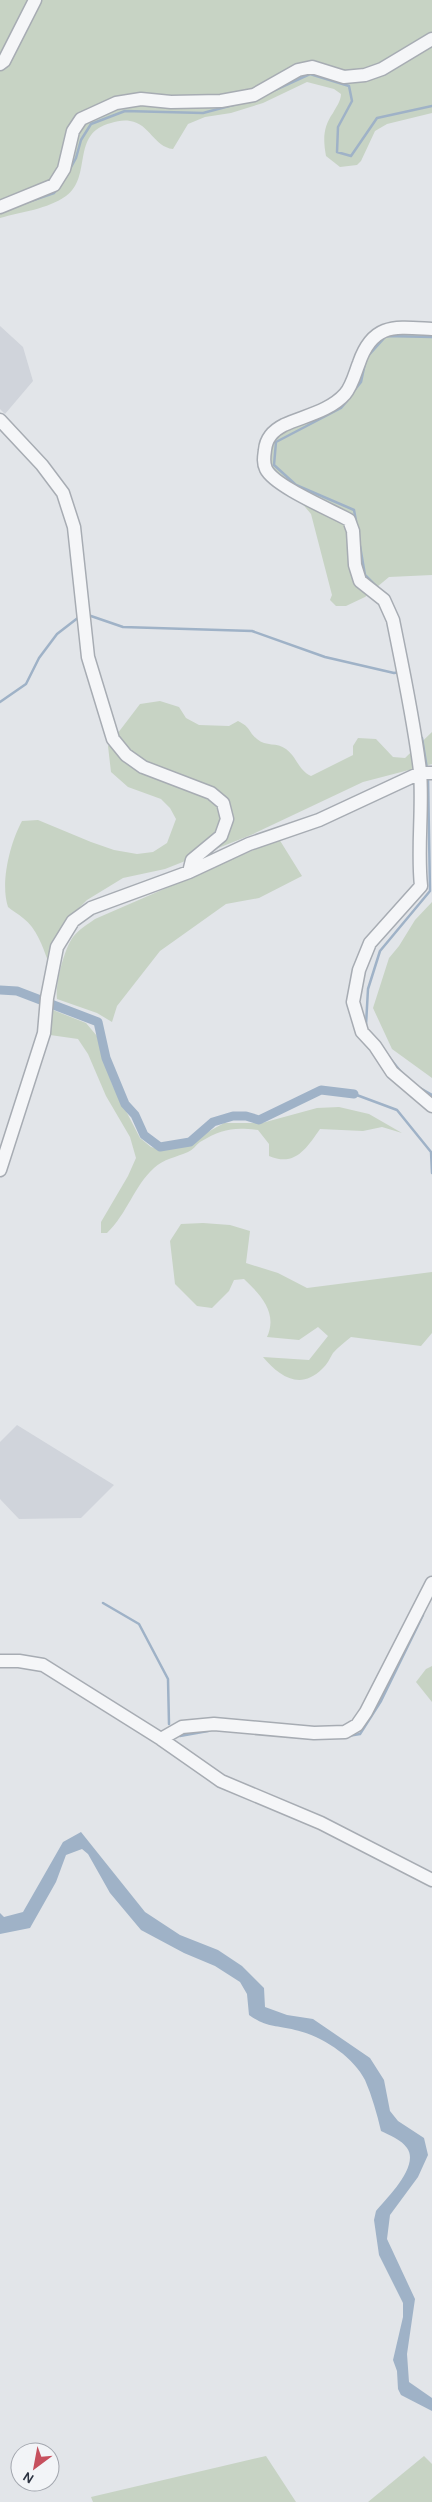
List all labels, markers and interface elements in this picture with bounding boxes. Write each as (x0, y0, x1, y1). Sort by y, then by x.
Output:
north arrow (10, 2442, 60, 2492)
text: N (20, 2468, 37, 2487)

